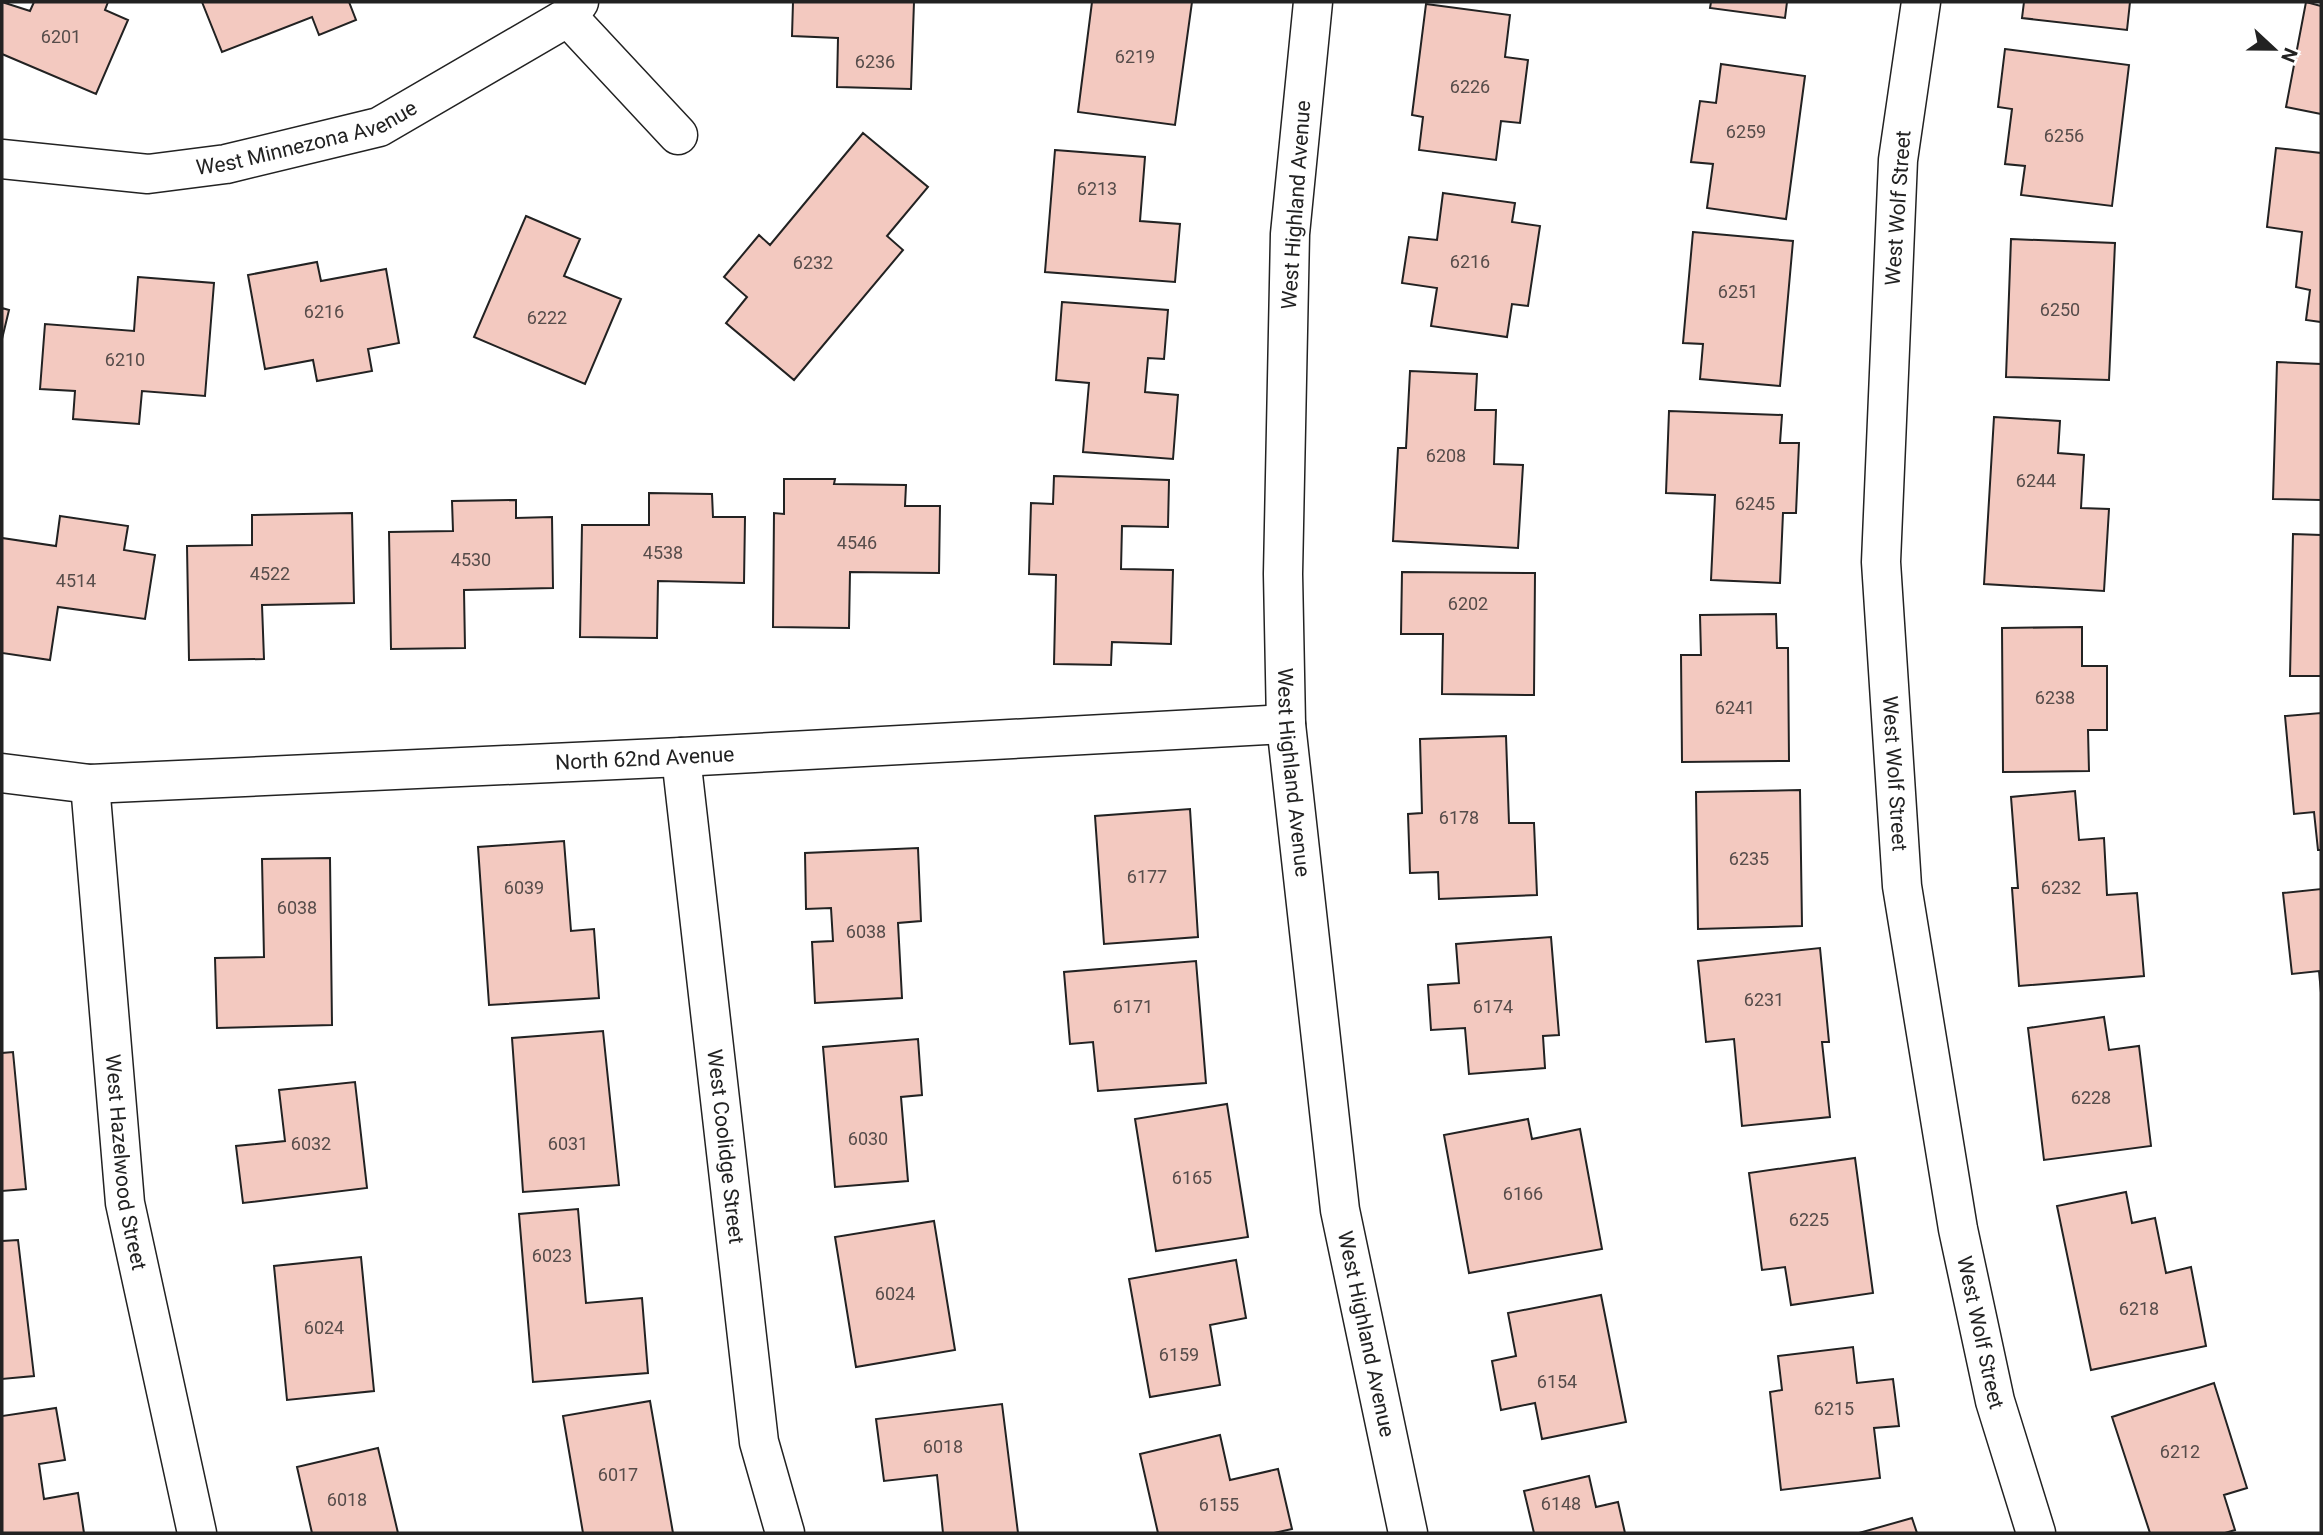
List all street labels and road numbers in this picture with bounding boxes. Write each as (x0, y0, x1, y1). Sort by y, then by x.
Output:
street label: West Minnezona Avenue (195, 96, 421, 180)
street label: West Highland Avenue (1277, 100, 1315, 310)
street label: West Wolf Street (1881, 129, 1915, 286)
street label: West Highland Avenue (1273, 668, 1315, 878)
street label: West Wolf Street (1878, 695, 1912, 852)
street label: North 62nd Avenue (555, 742, 735, 775)
street label: West Coolidge Street (702, 1048, 748, 1245)
street label: West Hazelwood Street (101, 1053, 151, 1272)
street label: West Highland Avenue (1333, 1229, 1399, 1439)
street label: West Wolf Street (1952, 1254, 2009, 1412)

